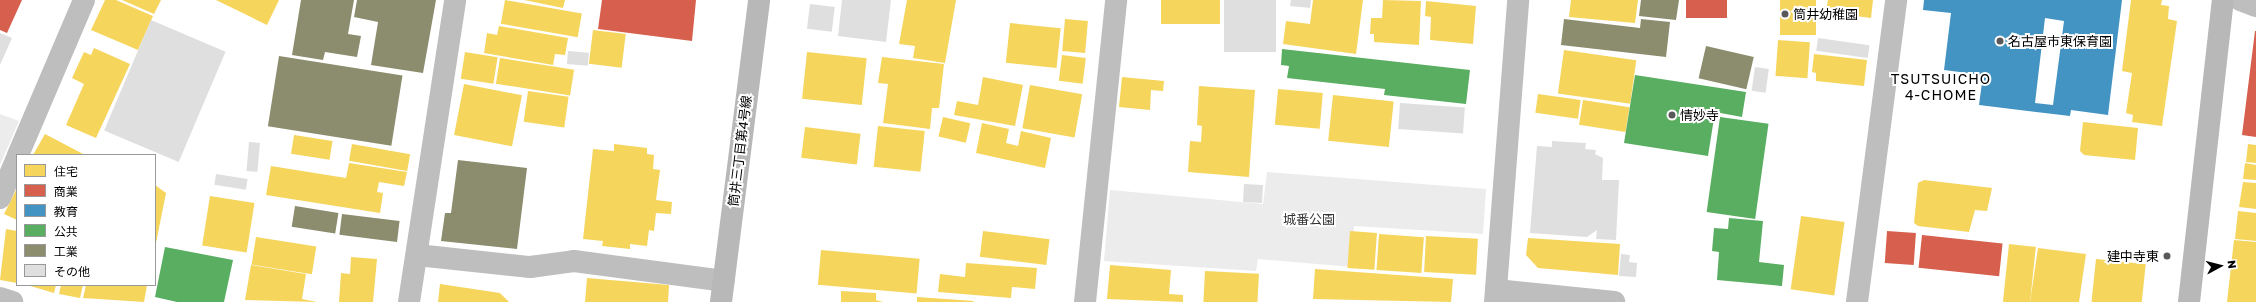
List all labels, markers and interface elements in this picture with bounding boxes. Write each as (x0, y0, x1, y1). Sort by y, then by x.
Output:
place label: 筒井幼稚園 (1793, 6, 1858, 22)
marker: 筒井幼稚園 (1780, 9, 1790, 19)
place label: 名古屋市東保育園 (2008, 33, 2112, 49)
marker: 名古屋市東保育園 (1995, 36, 2005, 46)
district label: TSUTSUICHO 4-CHOME (1891, 71, 1991, 104)
street label: 筒井三丁目第4号線 (725, 95, 755, 207)
place label: 情妙寺 (1680, 107, 1719, 123)
marker: 情妙寺 (1667, 110, 1677, 120)
legend (16, 154, 156, 286)
text: 住宅 (54, 164, 78, 179)
text: 商業 (54, 184, 78, 199)
text: 教育 (54, 204, 78, 219)
park label: 城番公園 (1283, 211, 1335, 227)
text: 公共 (54, 224, 78, 239)
text: 工業 (54, 244, 78, 259)
north arrow (2200, 246, 2240, 286)
place label: 建中寺東 (2107, 248, 2159, 264)
marker: 建中寺東 (2162, 251, 2172, 261)
text: N (2225, 260, 2239, 269)
text: その他 (54, 264, 90, 279)

